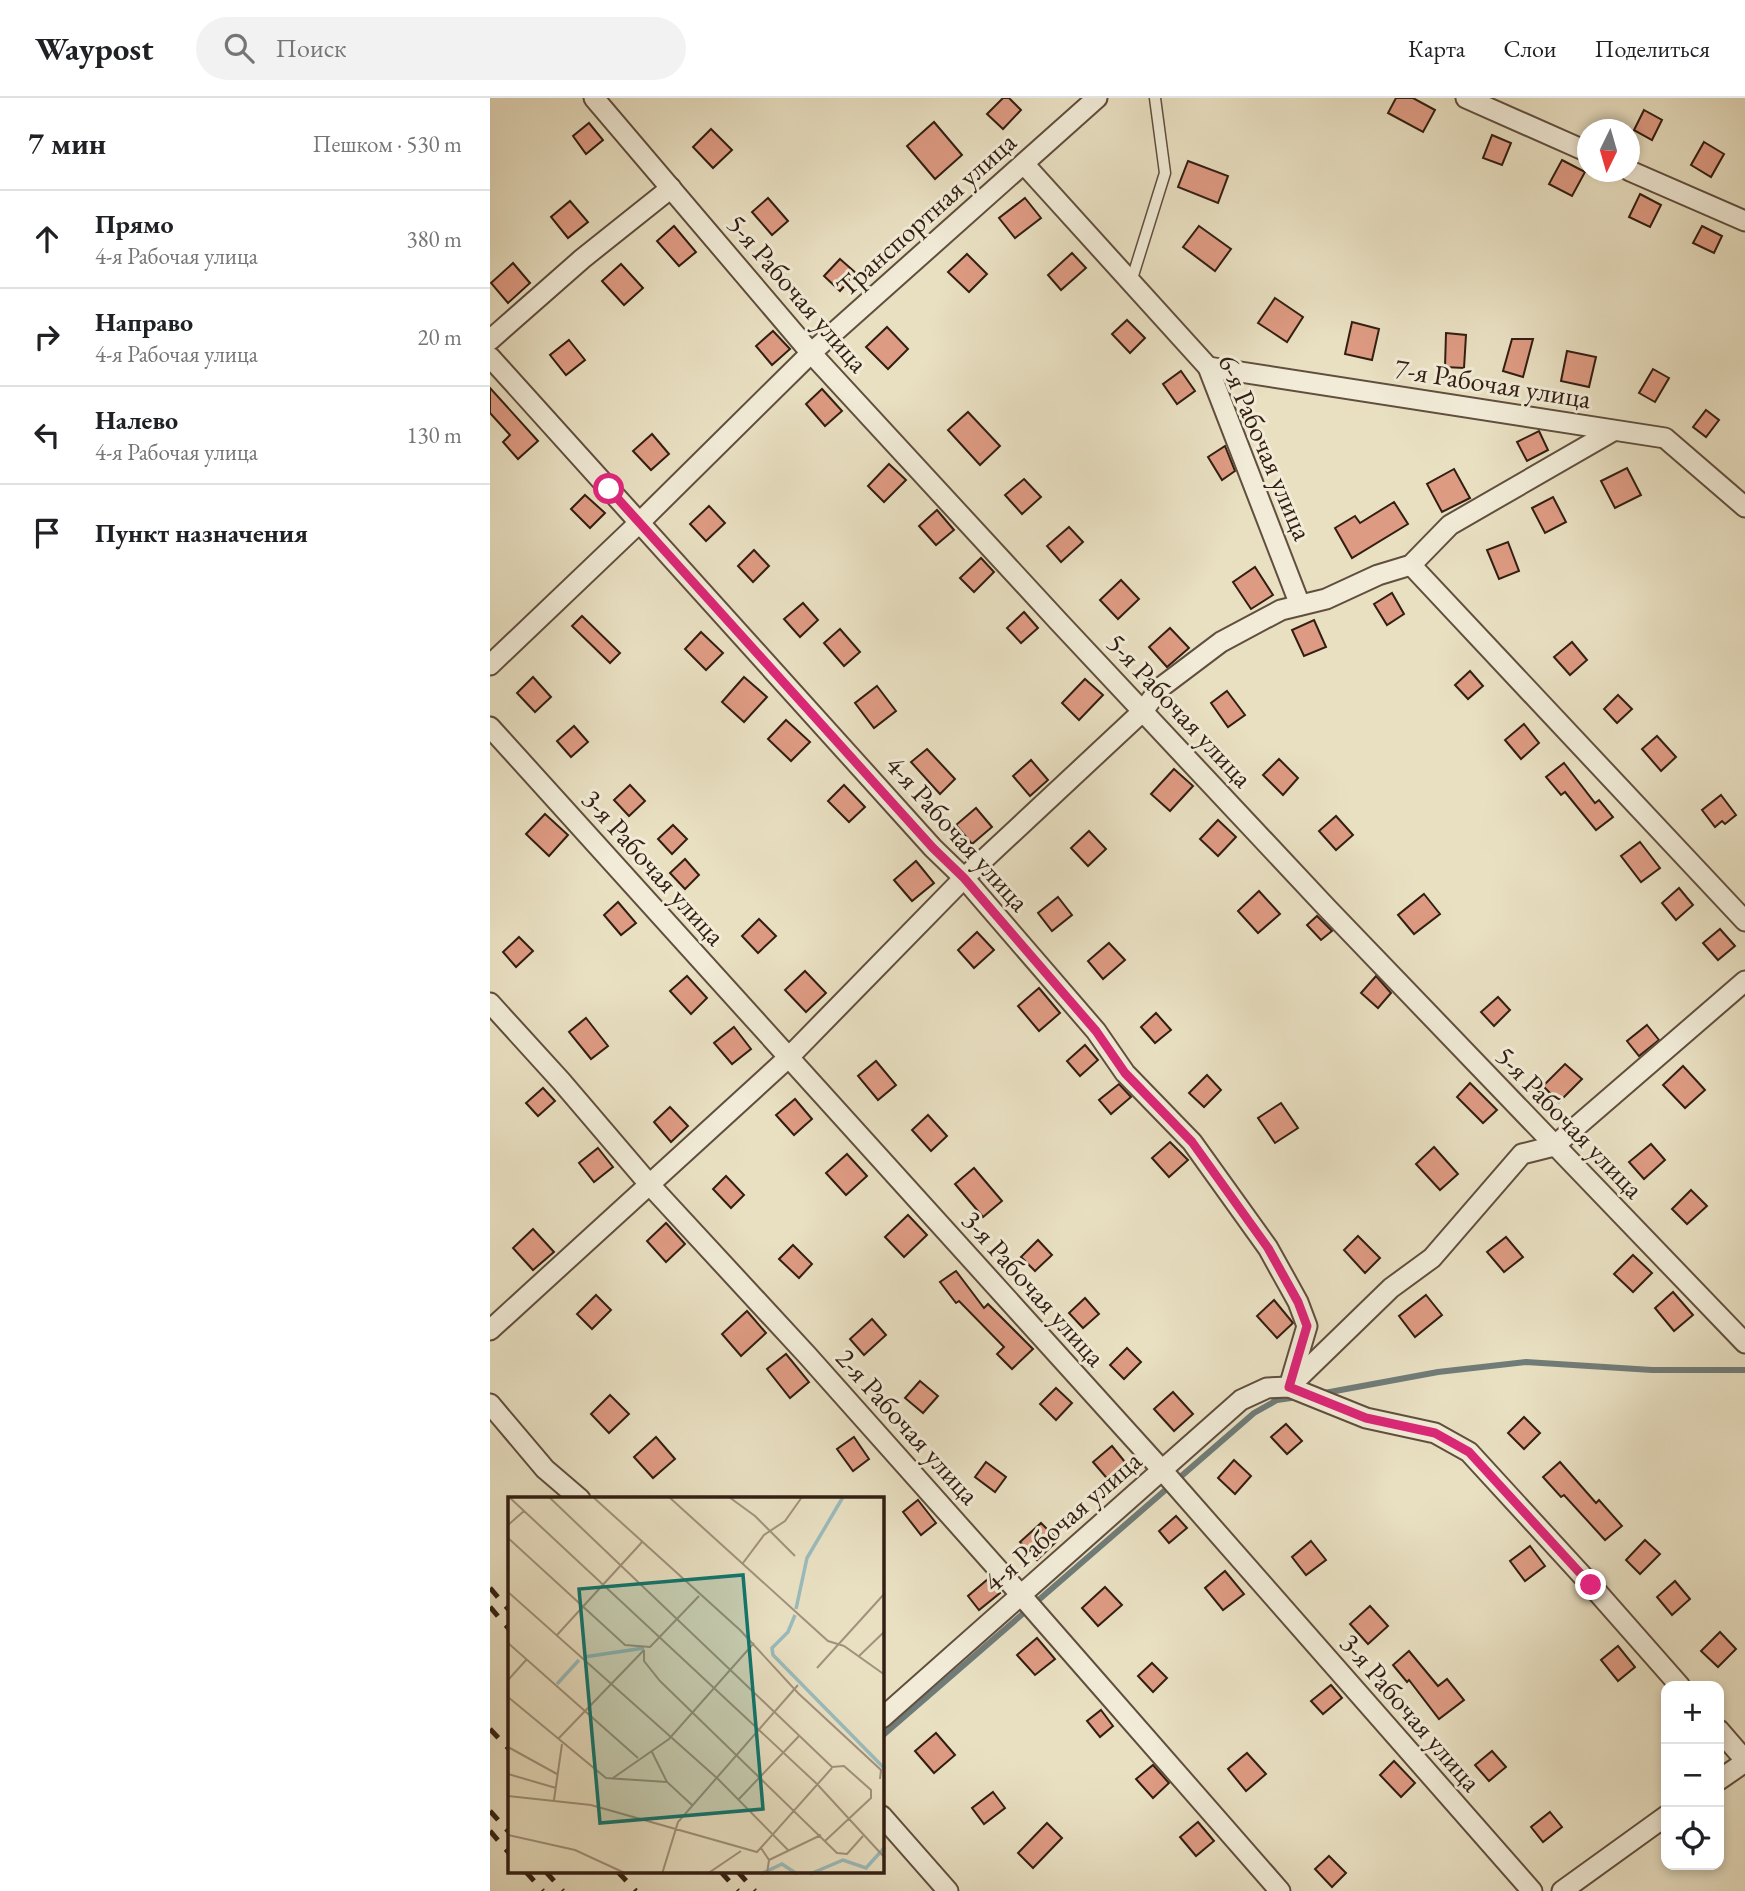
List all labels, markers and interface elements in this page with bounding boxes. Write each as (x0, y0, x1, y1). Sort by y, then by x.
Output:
search box (196, 17, 686, 80)
text: Waypost (35, 27, 154, 70)
icon: search (220, 29, 258, 67)
text: Поиск (276, 31, 346, 65)
text: Карта (1408, 33, 1465, 64)
text: Слои (1503, 33, 1557, 64)
text: Поделиться (1595, 33, 1710, 64)
north arrow (1577, 119, 1640, 182)
street label: Транспортная улица (829, 123, 1024, 304)
text: 7 мин (28, 124, 106, 163)
text: Пешком · 530 m (313, 129, 462, 159)
street label: 5-я Рабочая улица (719, 206, 877, 380)
text: Прямо (95, 207, 174, 241)
icon: ahead (28, 220, 66, 258)
text: 380 m (406, 224, 462, 254)
text: 4-я Рабочая улица (95, 241, 258, 271)
text: Направо (95, 305, 193, 339)
icon: right (28, 318, 66, 356)
text: 20 m (417, 322, 462, 352)
text: 4-я Рабочая улица (95, 339, 258, 369)
street label: 6-я Рабочая улица (1211, 349, 1322, 546)
street label: 7-я Рабочая улица (1392, 350, 1595, 416)
text: Налево (95, 403, 178, 437)
icon: left (28, 416, 66, 454)
text: 130 m (406, 420, 462, 450)
text: 4-я Рабочая улица (95, 437, 258, 467)
route start (593, 473, 624, 504)
icon: arrive (28, 514, 66, 552)
text: Пункт назначения (95, 516, 308, 550)
street label: 5-я Рабочая улица (1099, 625, 1261, 795)
street label: 4-я Рабочая улица (878, 747, 1038, 919)
street label: 3-я Рабочая улица (574, 781, 734, 953)
street label: 5-я Рабочая улица (1488, 1038, 1652, 1206)
street label: 3-я Рабочая улица (954, 1202, 1114, 1374)
street label: 2-я Рабочая улица (828, 1340, 988, 1512)
street label: 4-я Рабочая улица (975, 1442, 1149, 1600)
inset map (508, 1497, 884, 1874)
route end (1575, 1569, 1606, 1600)
street label: 3-я Рабочая улица (1332, 1625, 1490, 1799)
map controls (1661, 1681, 1724, 1870)
button: + (1661, 1681, 1724, 1744)
button: − (1661, 1744, 1724, 1807)
button: locate (1661, 1807, 1724, 1870)

